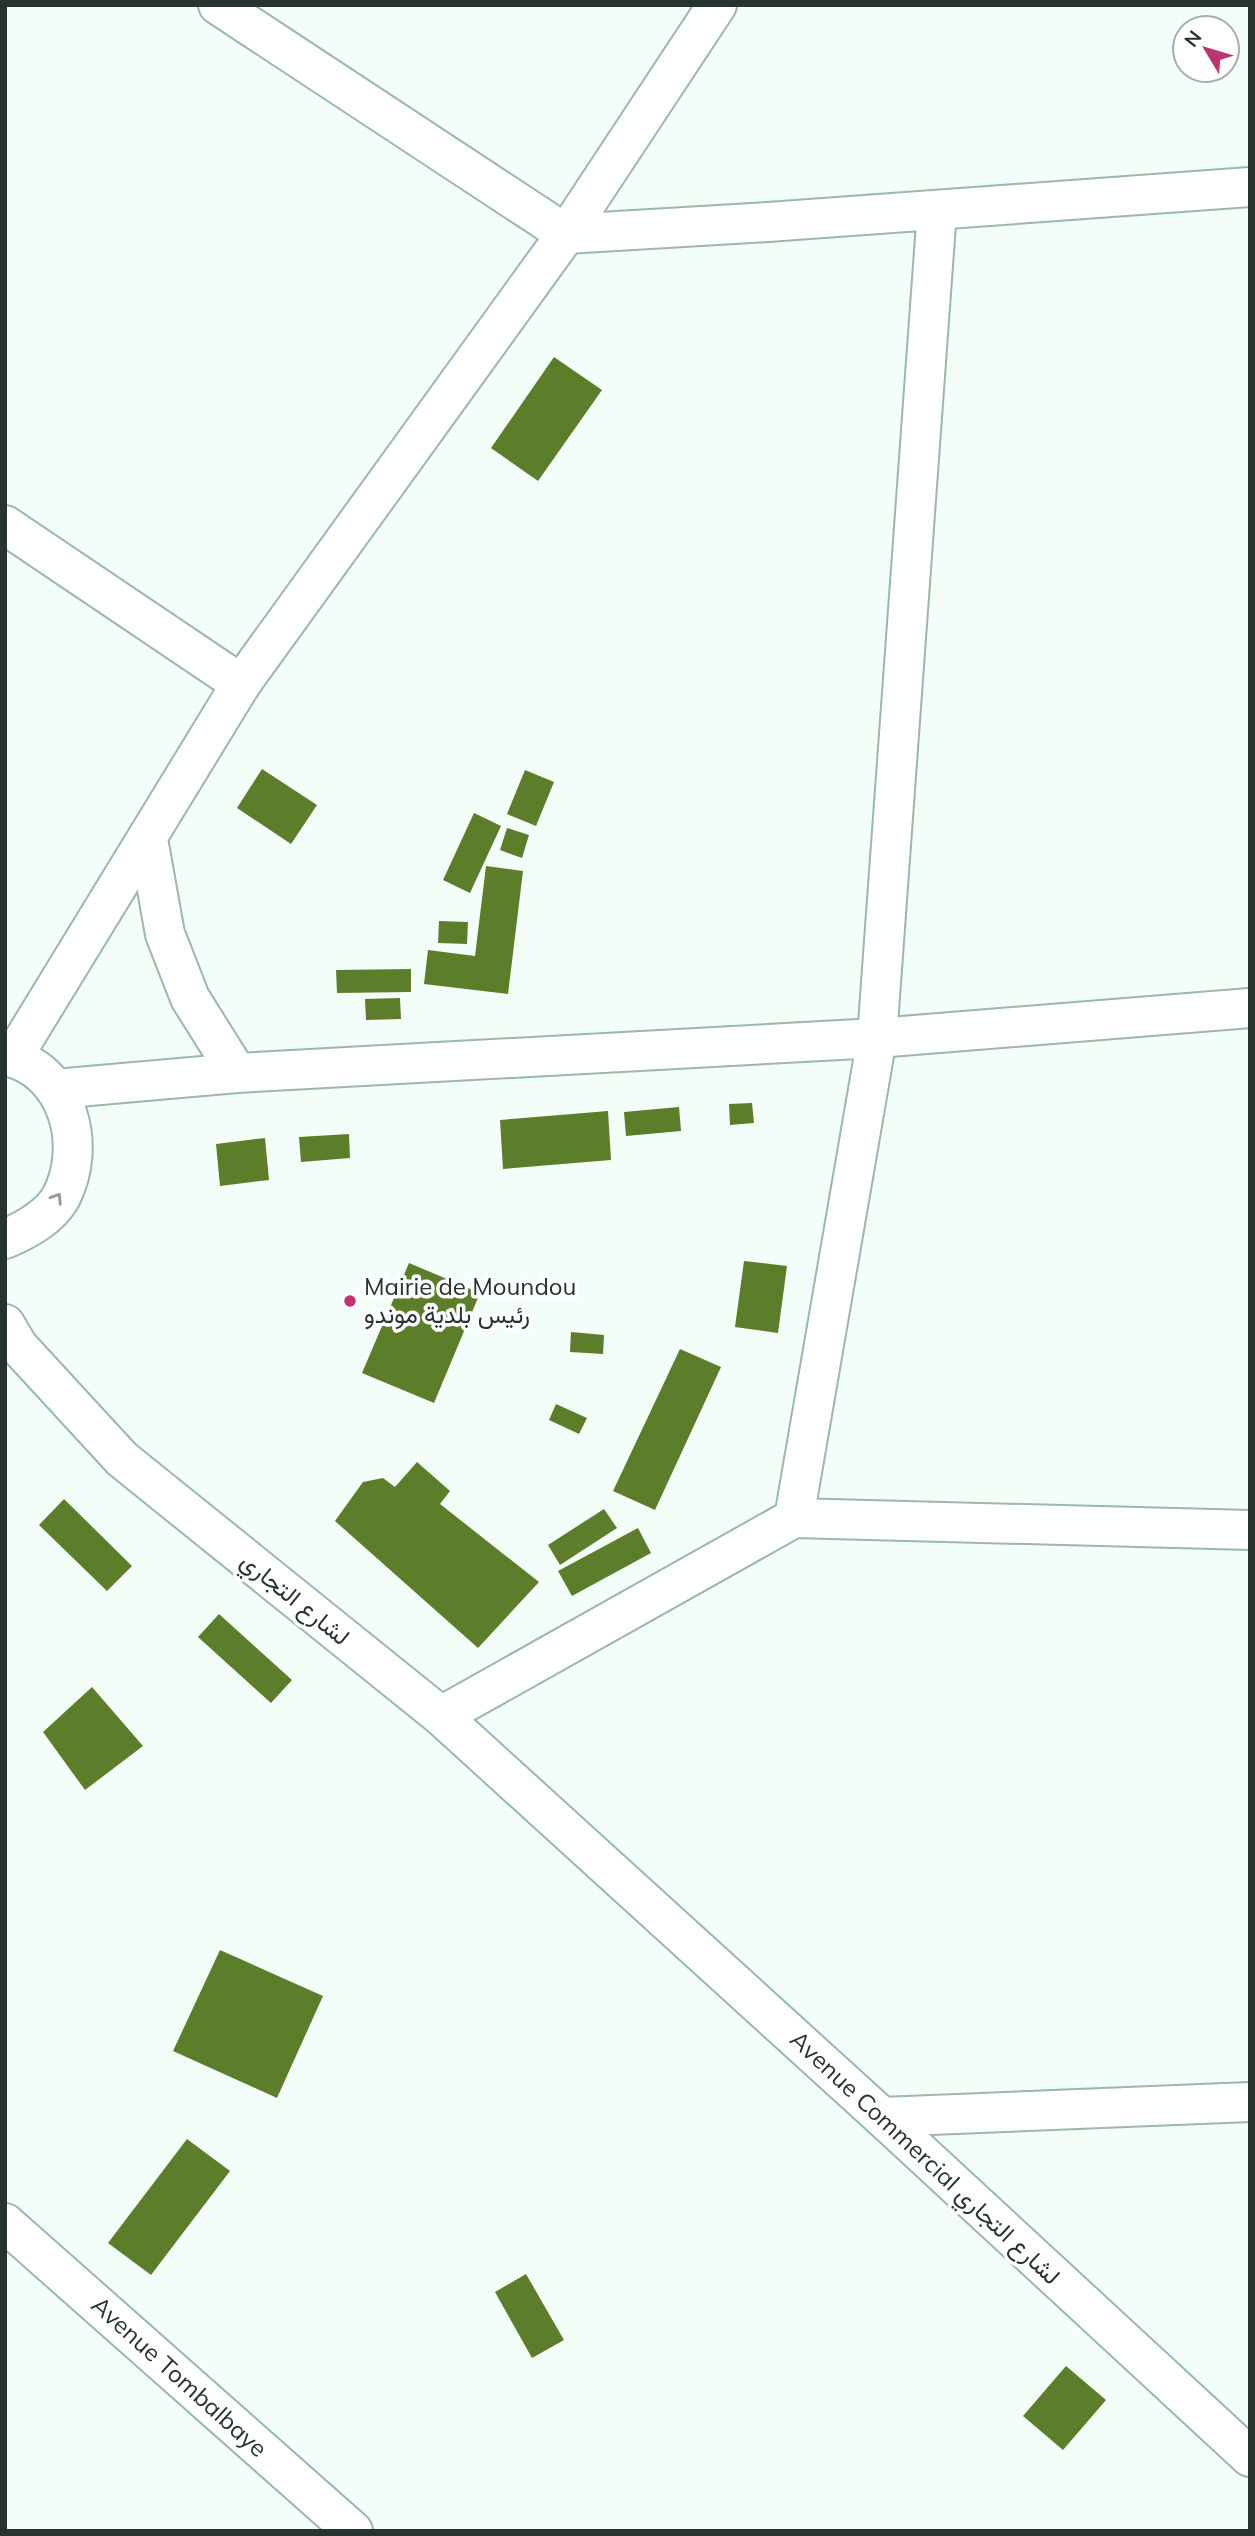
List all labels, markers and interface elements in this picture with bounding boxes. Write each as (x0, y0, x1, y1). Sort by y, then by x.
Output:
north arrow (1171, 14, 1241, 84)
text: N (1179, 25, 1206, 52)
one-way arrow (49, 1193, 62, 1206)
place label: Mairie de Moundou رئيس بلدية موندو (364, 1271, 576, 1330)
marker: Mairie de Moundou رئيس بلدية موندو (342, 1293, 358, 1309)
street label: لشارع التجاري (232, 1545, 356, 1655)
street label: Avenue Commercial لشارع التجاري (781, 2024, 1067, 2294)
street label: Avenue Tombalbaye (86, 2289, 274, 2463)

